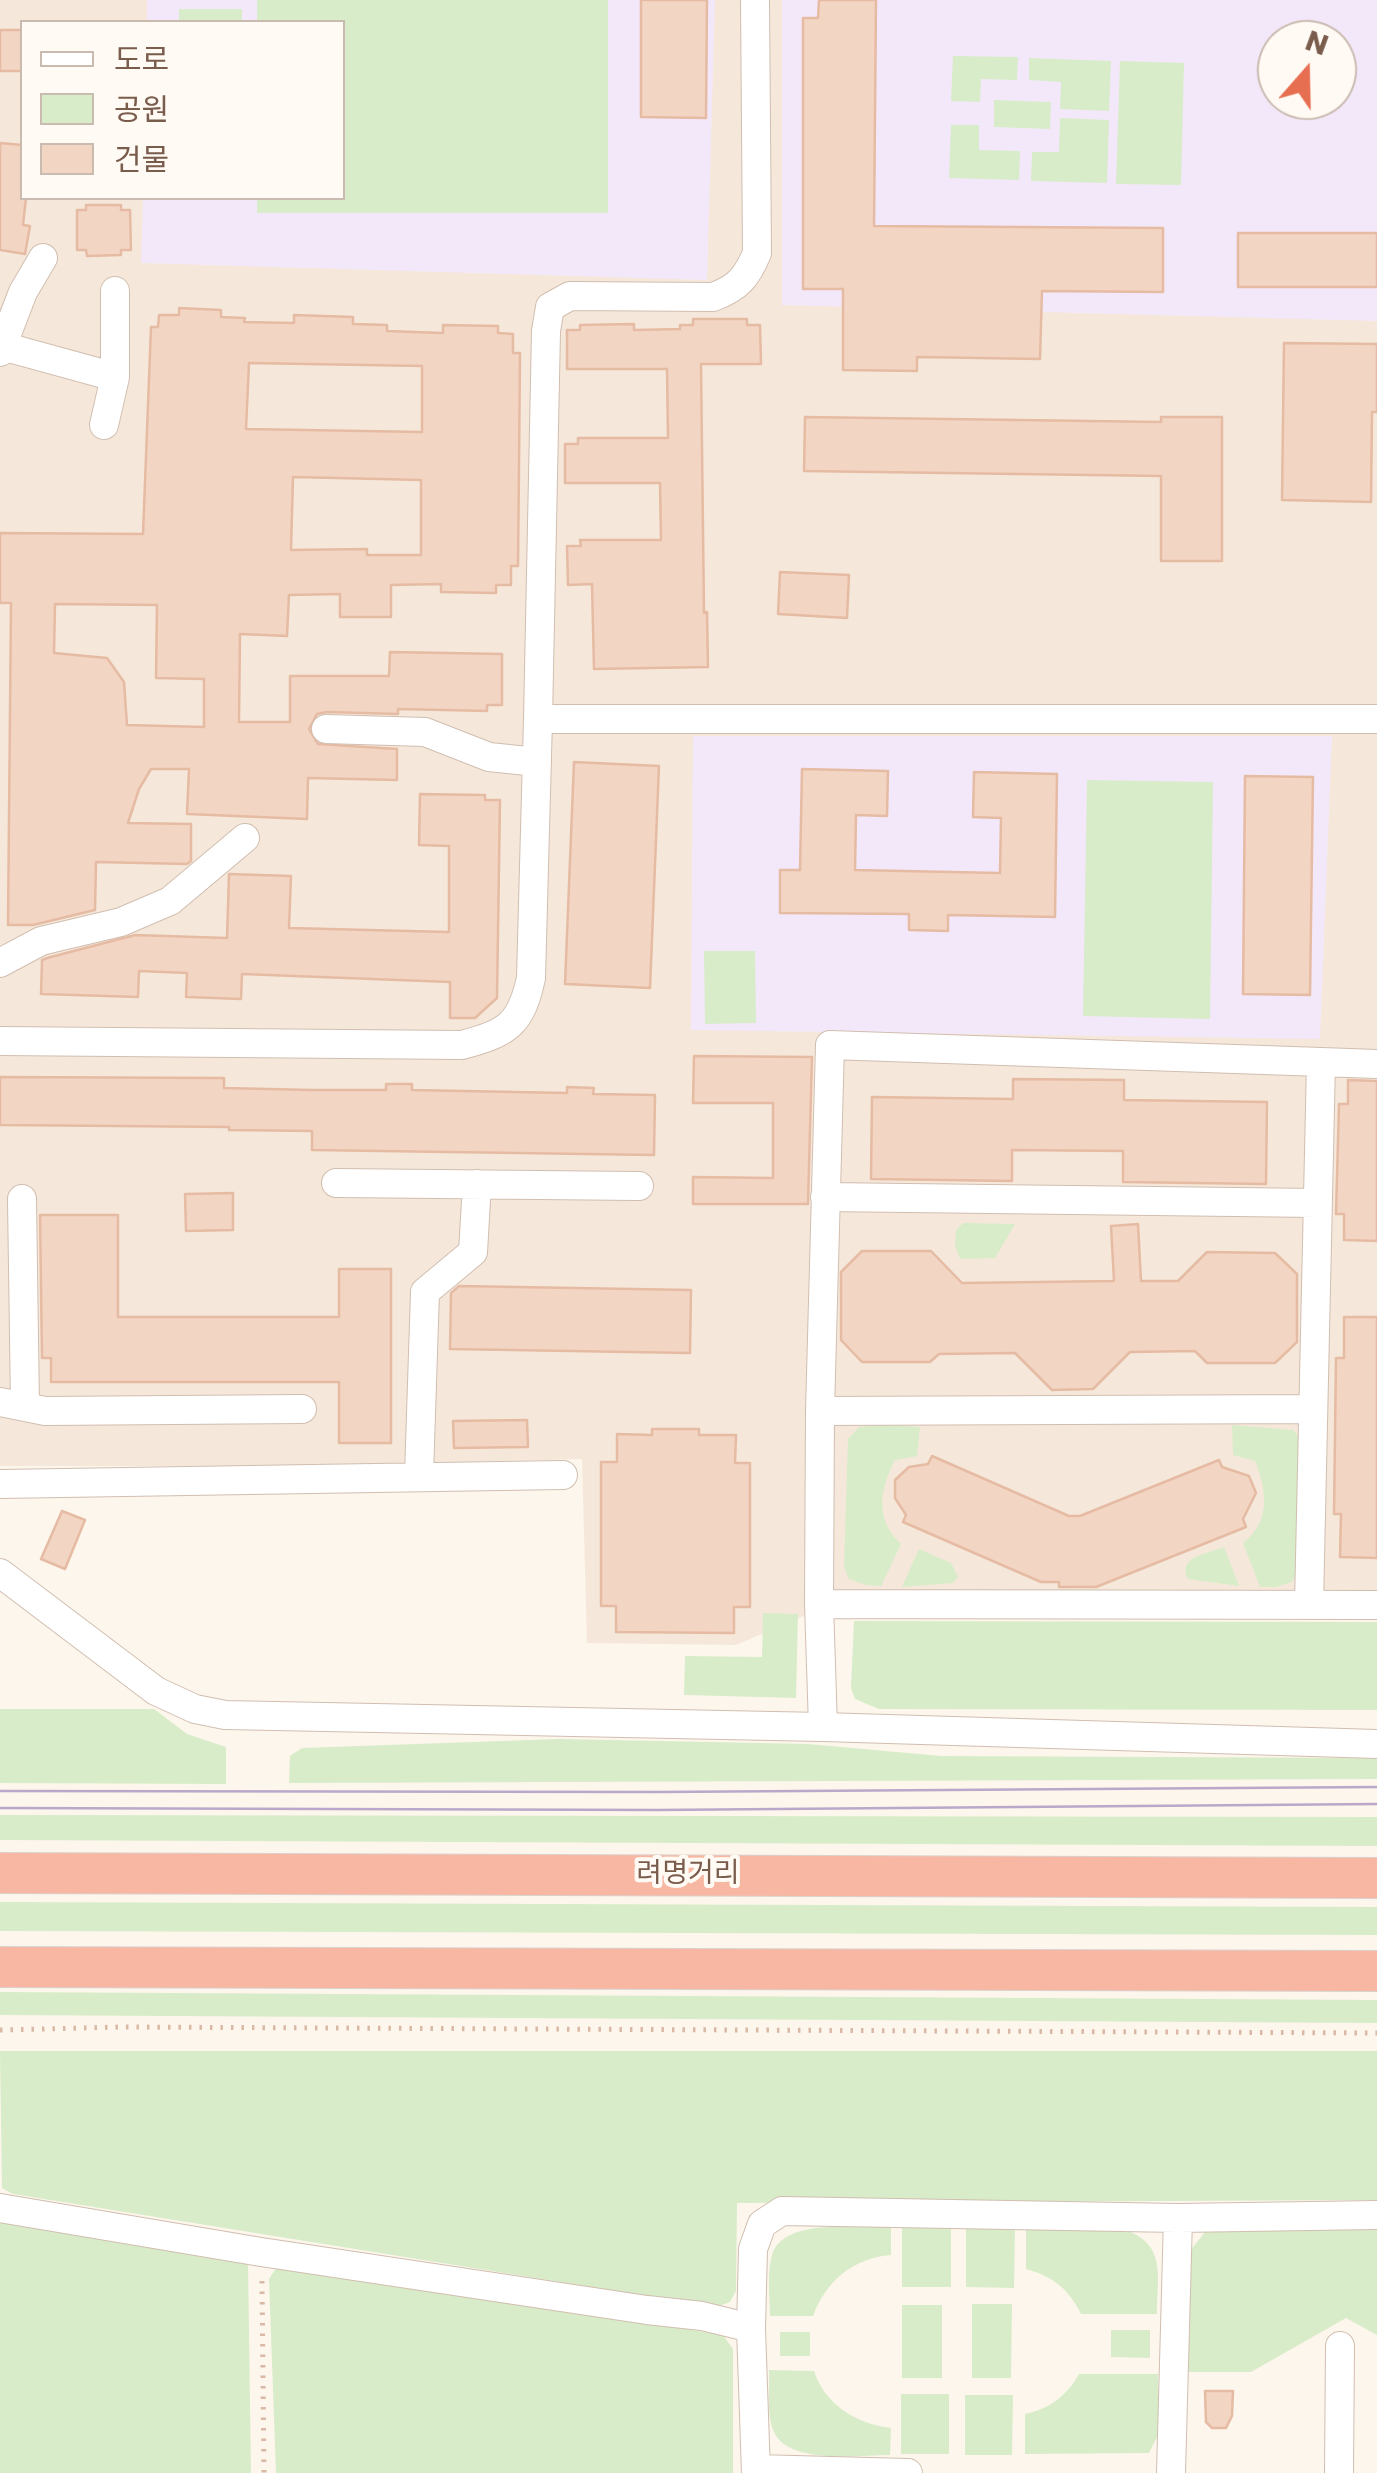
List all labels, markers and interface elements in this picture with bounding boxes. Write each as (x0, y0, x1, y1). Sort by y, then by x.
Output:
legend (20, 20, 345, 200)
north arrow (1257, 20, 1357, 120)
text: N (1300, 21, 1333, 65)
text: 도로 (114, 38, 169, 81)
text: 공원 (114, 88, 169, 131)
text: 건물 (114, 138, 169, 181)
street label: 려명거리 (636, 1858, 740, 1892)

